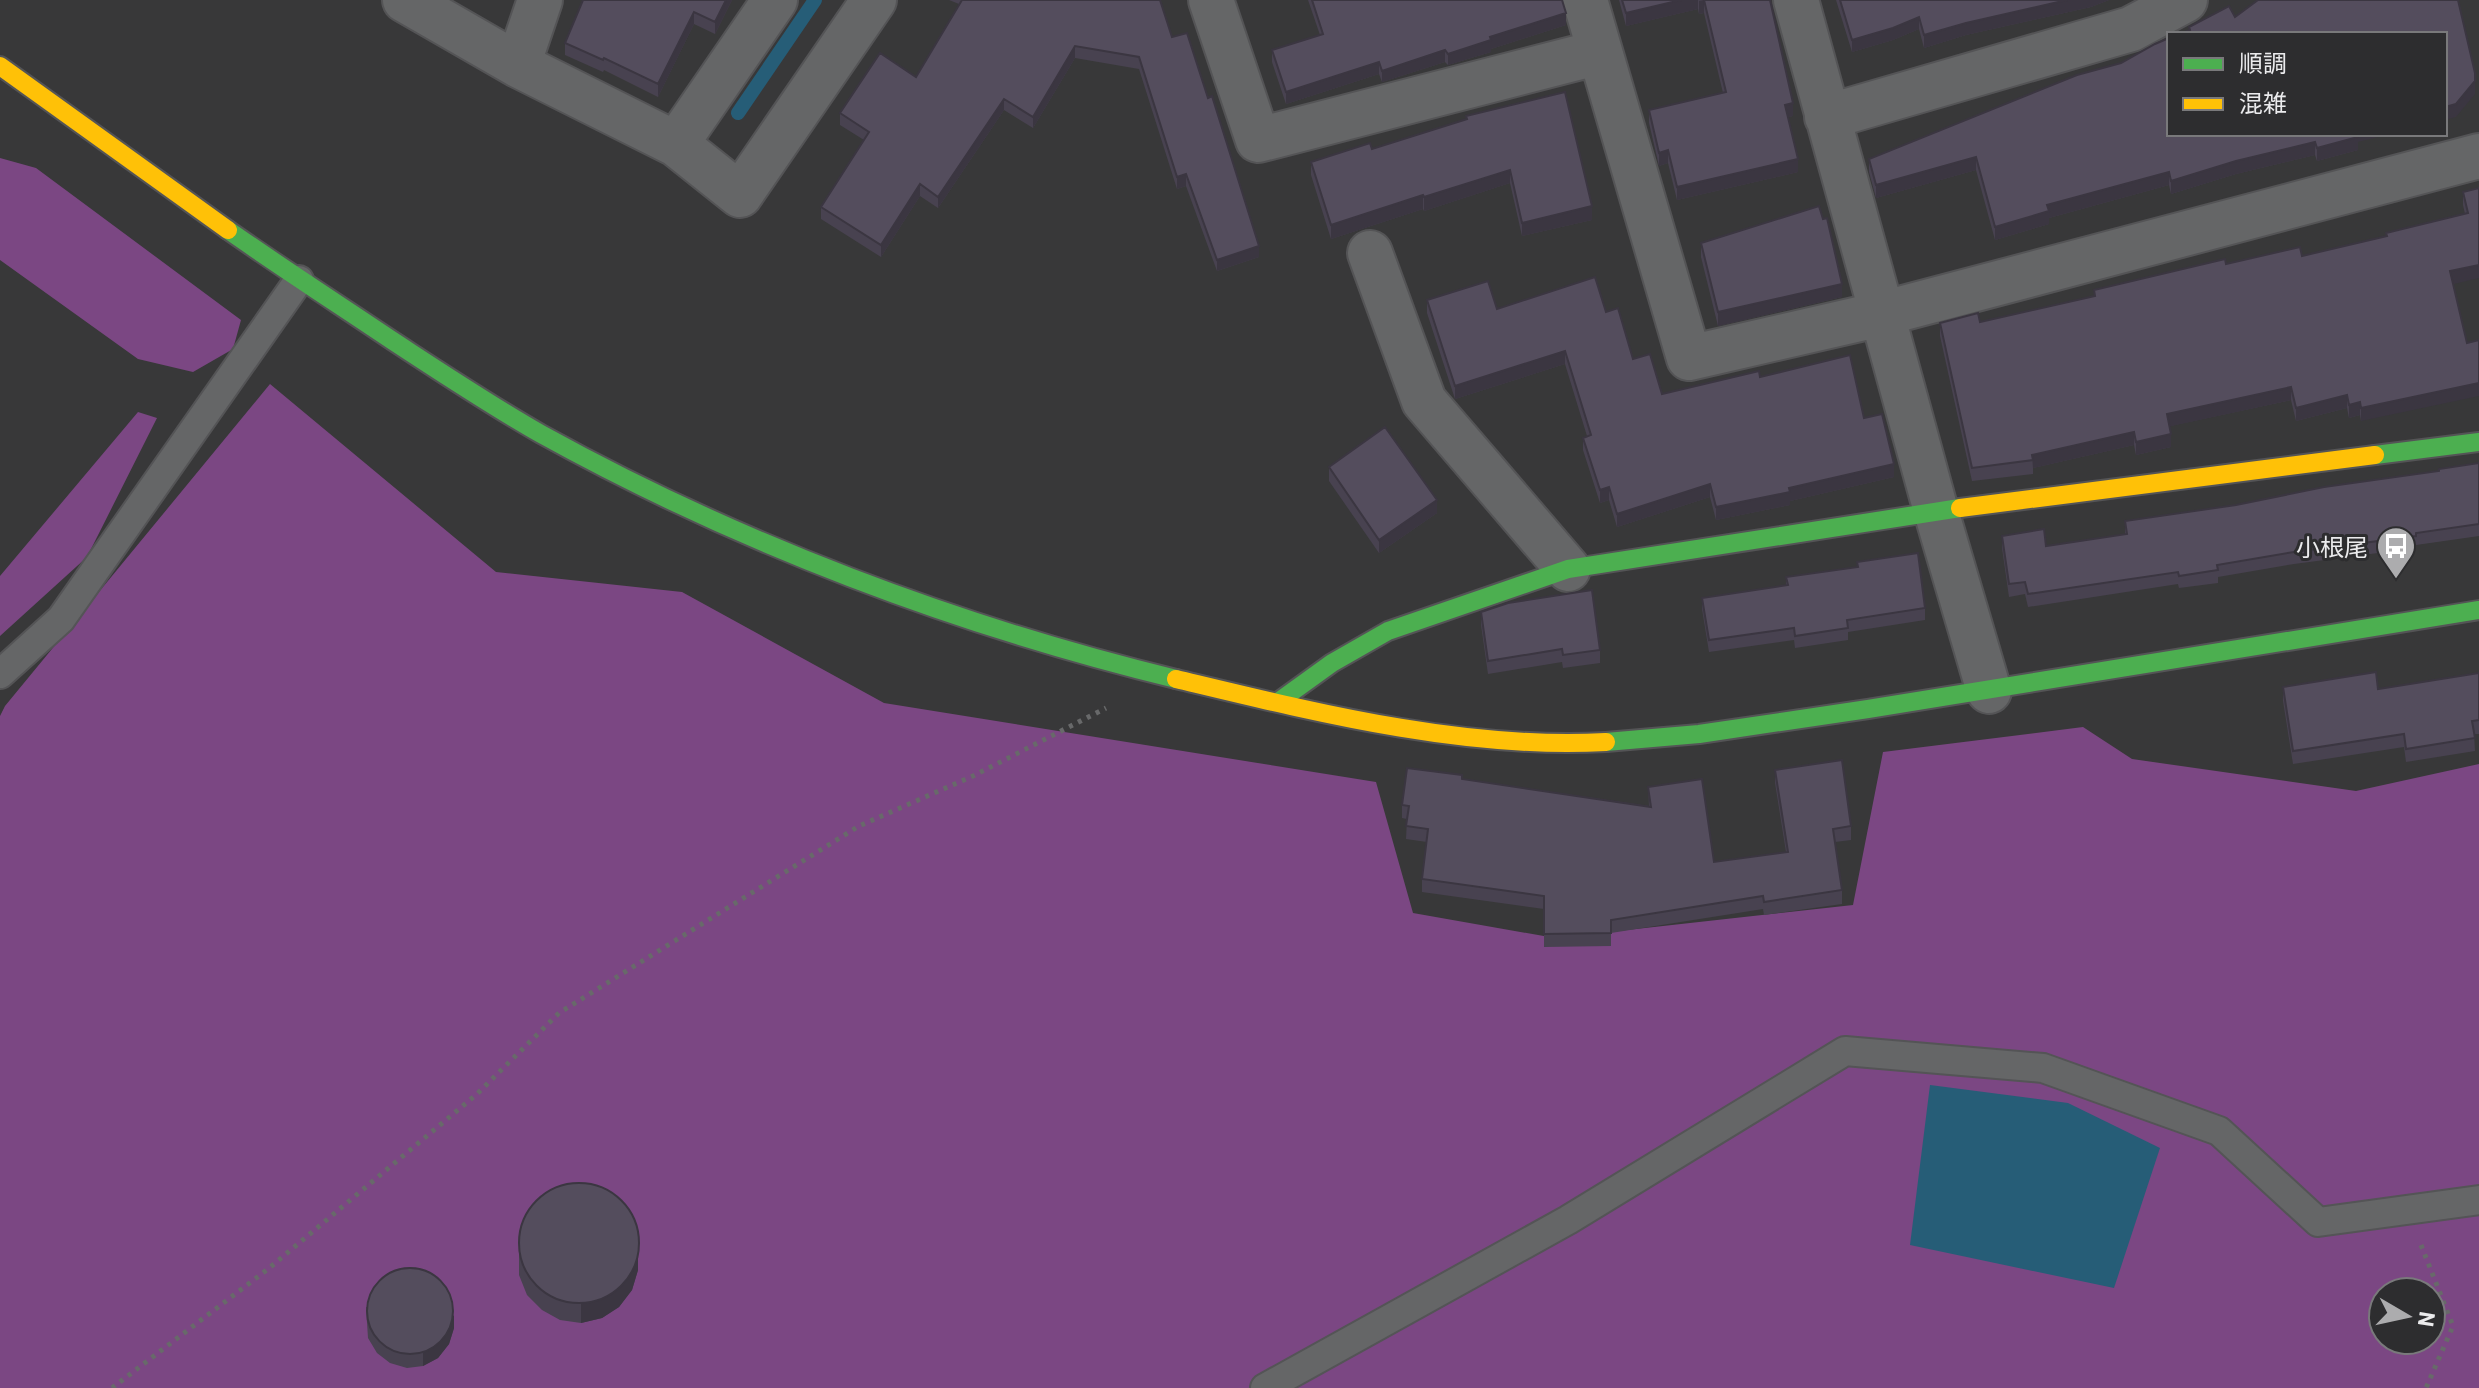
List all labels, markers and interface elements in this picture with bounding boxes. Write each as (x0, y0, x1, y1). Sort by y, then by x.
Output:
legend (2167, 32, 2447, 136)
text: 順調 (2239, 48, 2287, 77)
text: 混雑 (2239, 88, 2287, 117)
bus stop icon: 小根尾 (2375, 525, 2417, 580)
place label: 小根尾 (2296, 532, 2368, 561)
north arrow (2367, 1276, 2447, 1356)
text: N (2414, 1310, 2442, 1329)

